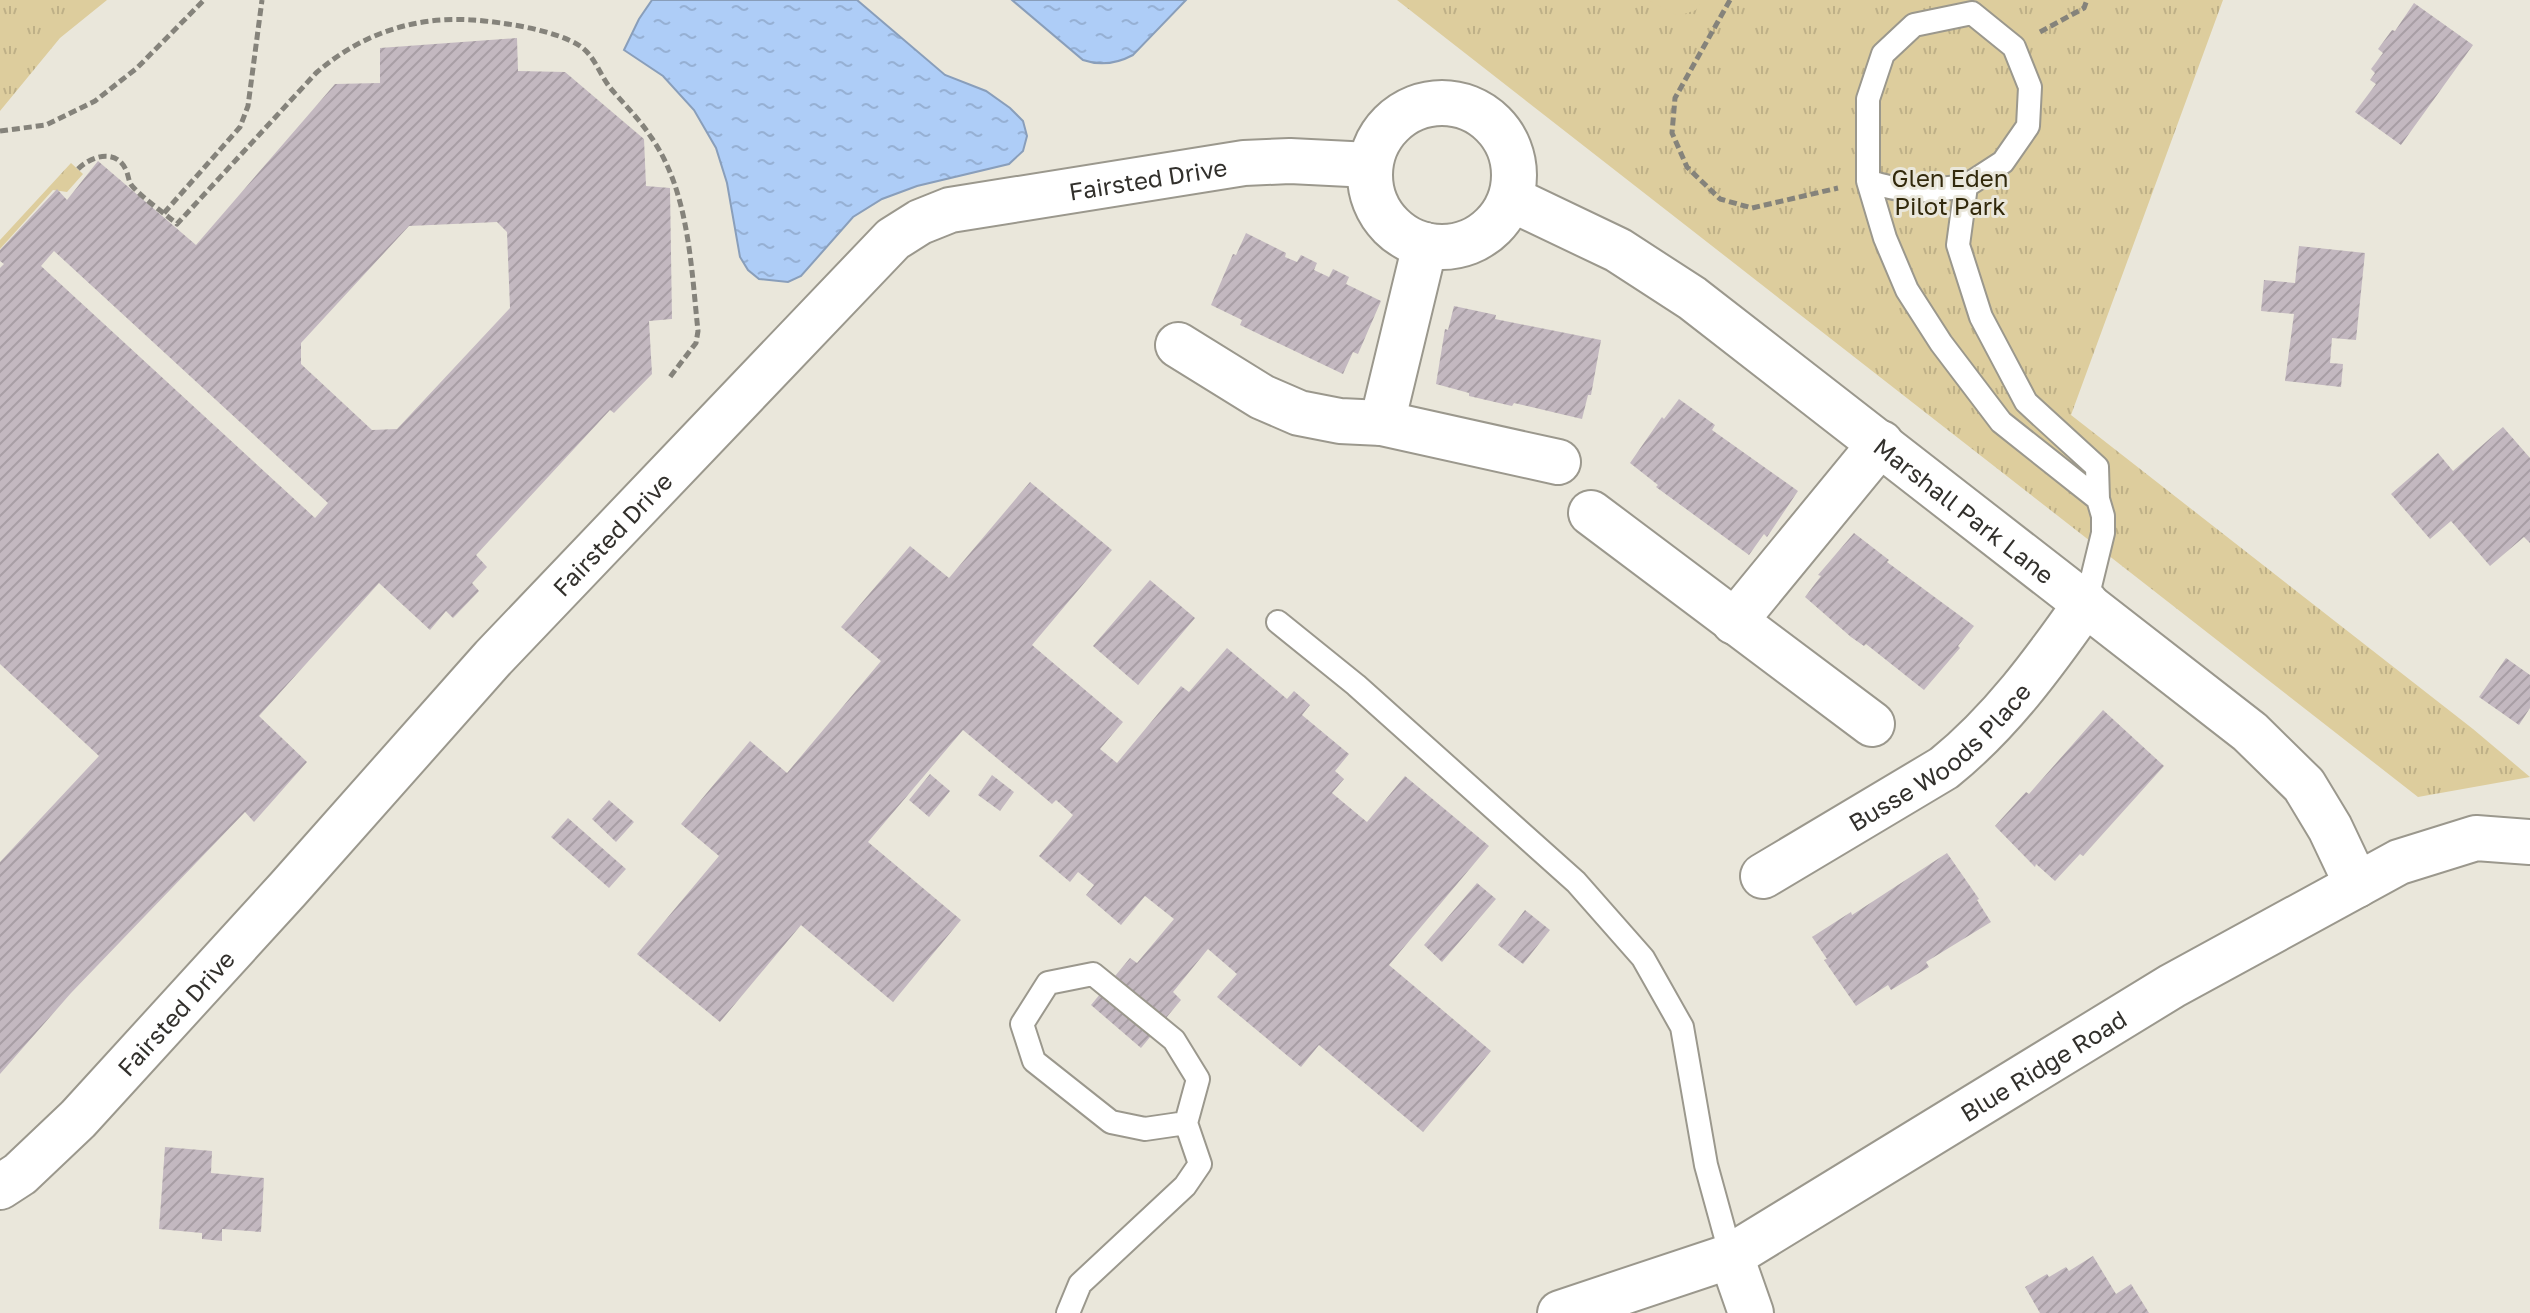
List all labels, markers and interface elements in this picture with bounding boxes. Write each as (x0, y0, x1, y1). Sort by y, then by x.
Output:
street label: Fairsted Drive (1067, 151, 1229, 205)
park label: Glen Eden Pilot Park (1892, 163, 2008, 220)
street label: Marshall Park Lane (1869, 431, 2060, 589)
street label: Fairsted Drive (546, 466, 677, 601)
street label: Busse Woods Place (1843, 677, 2036, 836)
street label: Fairsted Drive (111, 944, 240, 1081)
street label: Blue Ridge Road (1955, 1003, 2131, 1127)

